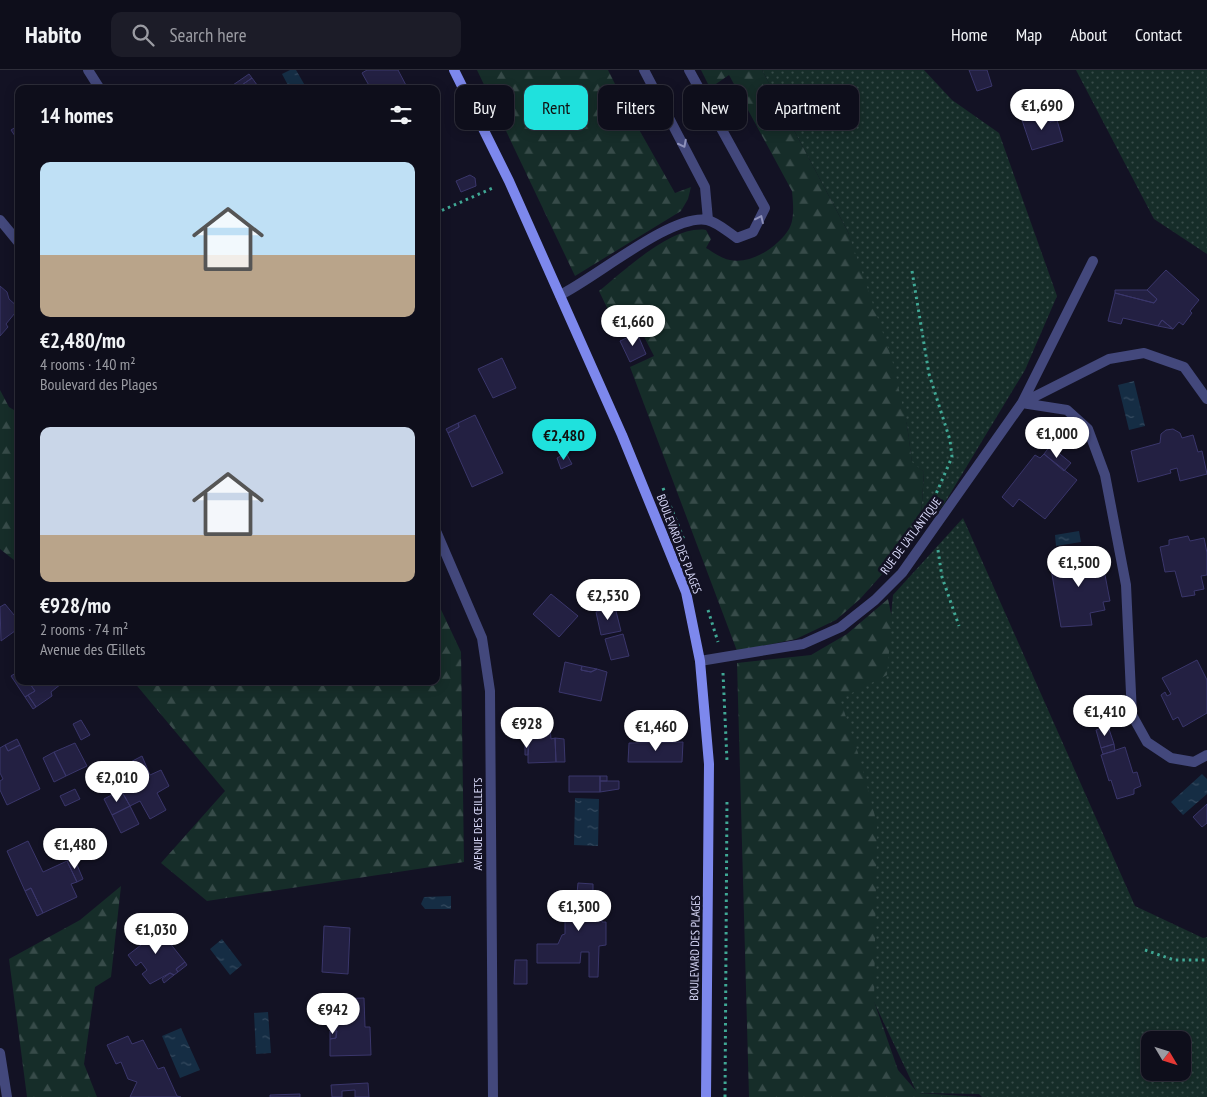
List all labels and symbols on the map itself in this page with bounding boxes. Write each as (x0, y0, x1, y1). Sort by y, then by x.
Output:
pin: €1,690 (1001, 88, 1083, 131)
one-way arrow (676, 139, 686, 148)
one-way arrow (753, 215, 764, 224)
pin: €1,660 (592, 304, 674, 347)
pin: €1,000 (1016, 416, 1098, 459)
pin: €2,480 (523, 418, 605, 461)
street label: BOULEVARD DES PLAGES (654, 492, 705, 596)
street label: RUE DE L'ATLANTIQUE (877, 494, 944, 577)
pin: €1,500 (1038, 546, 1120, 588)
pin: €2,530 (567, 578, 649, 621)
pin: €1,410 (1064, 694, 1146, 737)
pin: €928 (497, 706, 557, 749)
pin: €1,460 (615, 710, 697, 752)
pin: €2,010 (76, 760, 158, 803)
street label: AVENUE DES ŒILLETS (470, 778, 485, 870)
pin: €1,480 (34, 828, 116, 870)
pin: €1,300 (538, 890, 620, 932)
street label: BOULEVARD DES PLAGES (686, 895, 703, 1001)
pin: €1,030 (115, 912, 197, 955)
pin: €942 (303, 992, 363, 1035)
north arrow (1141, 1031, 1191, 1081)

